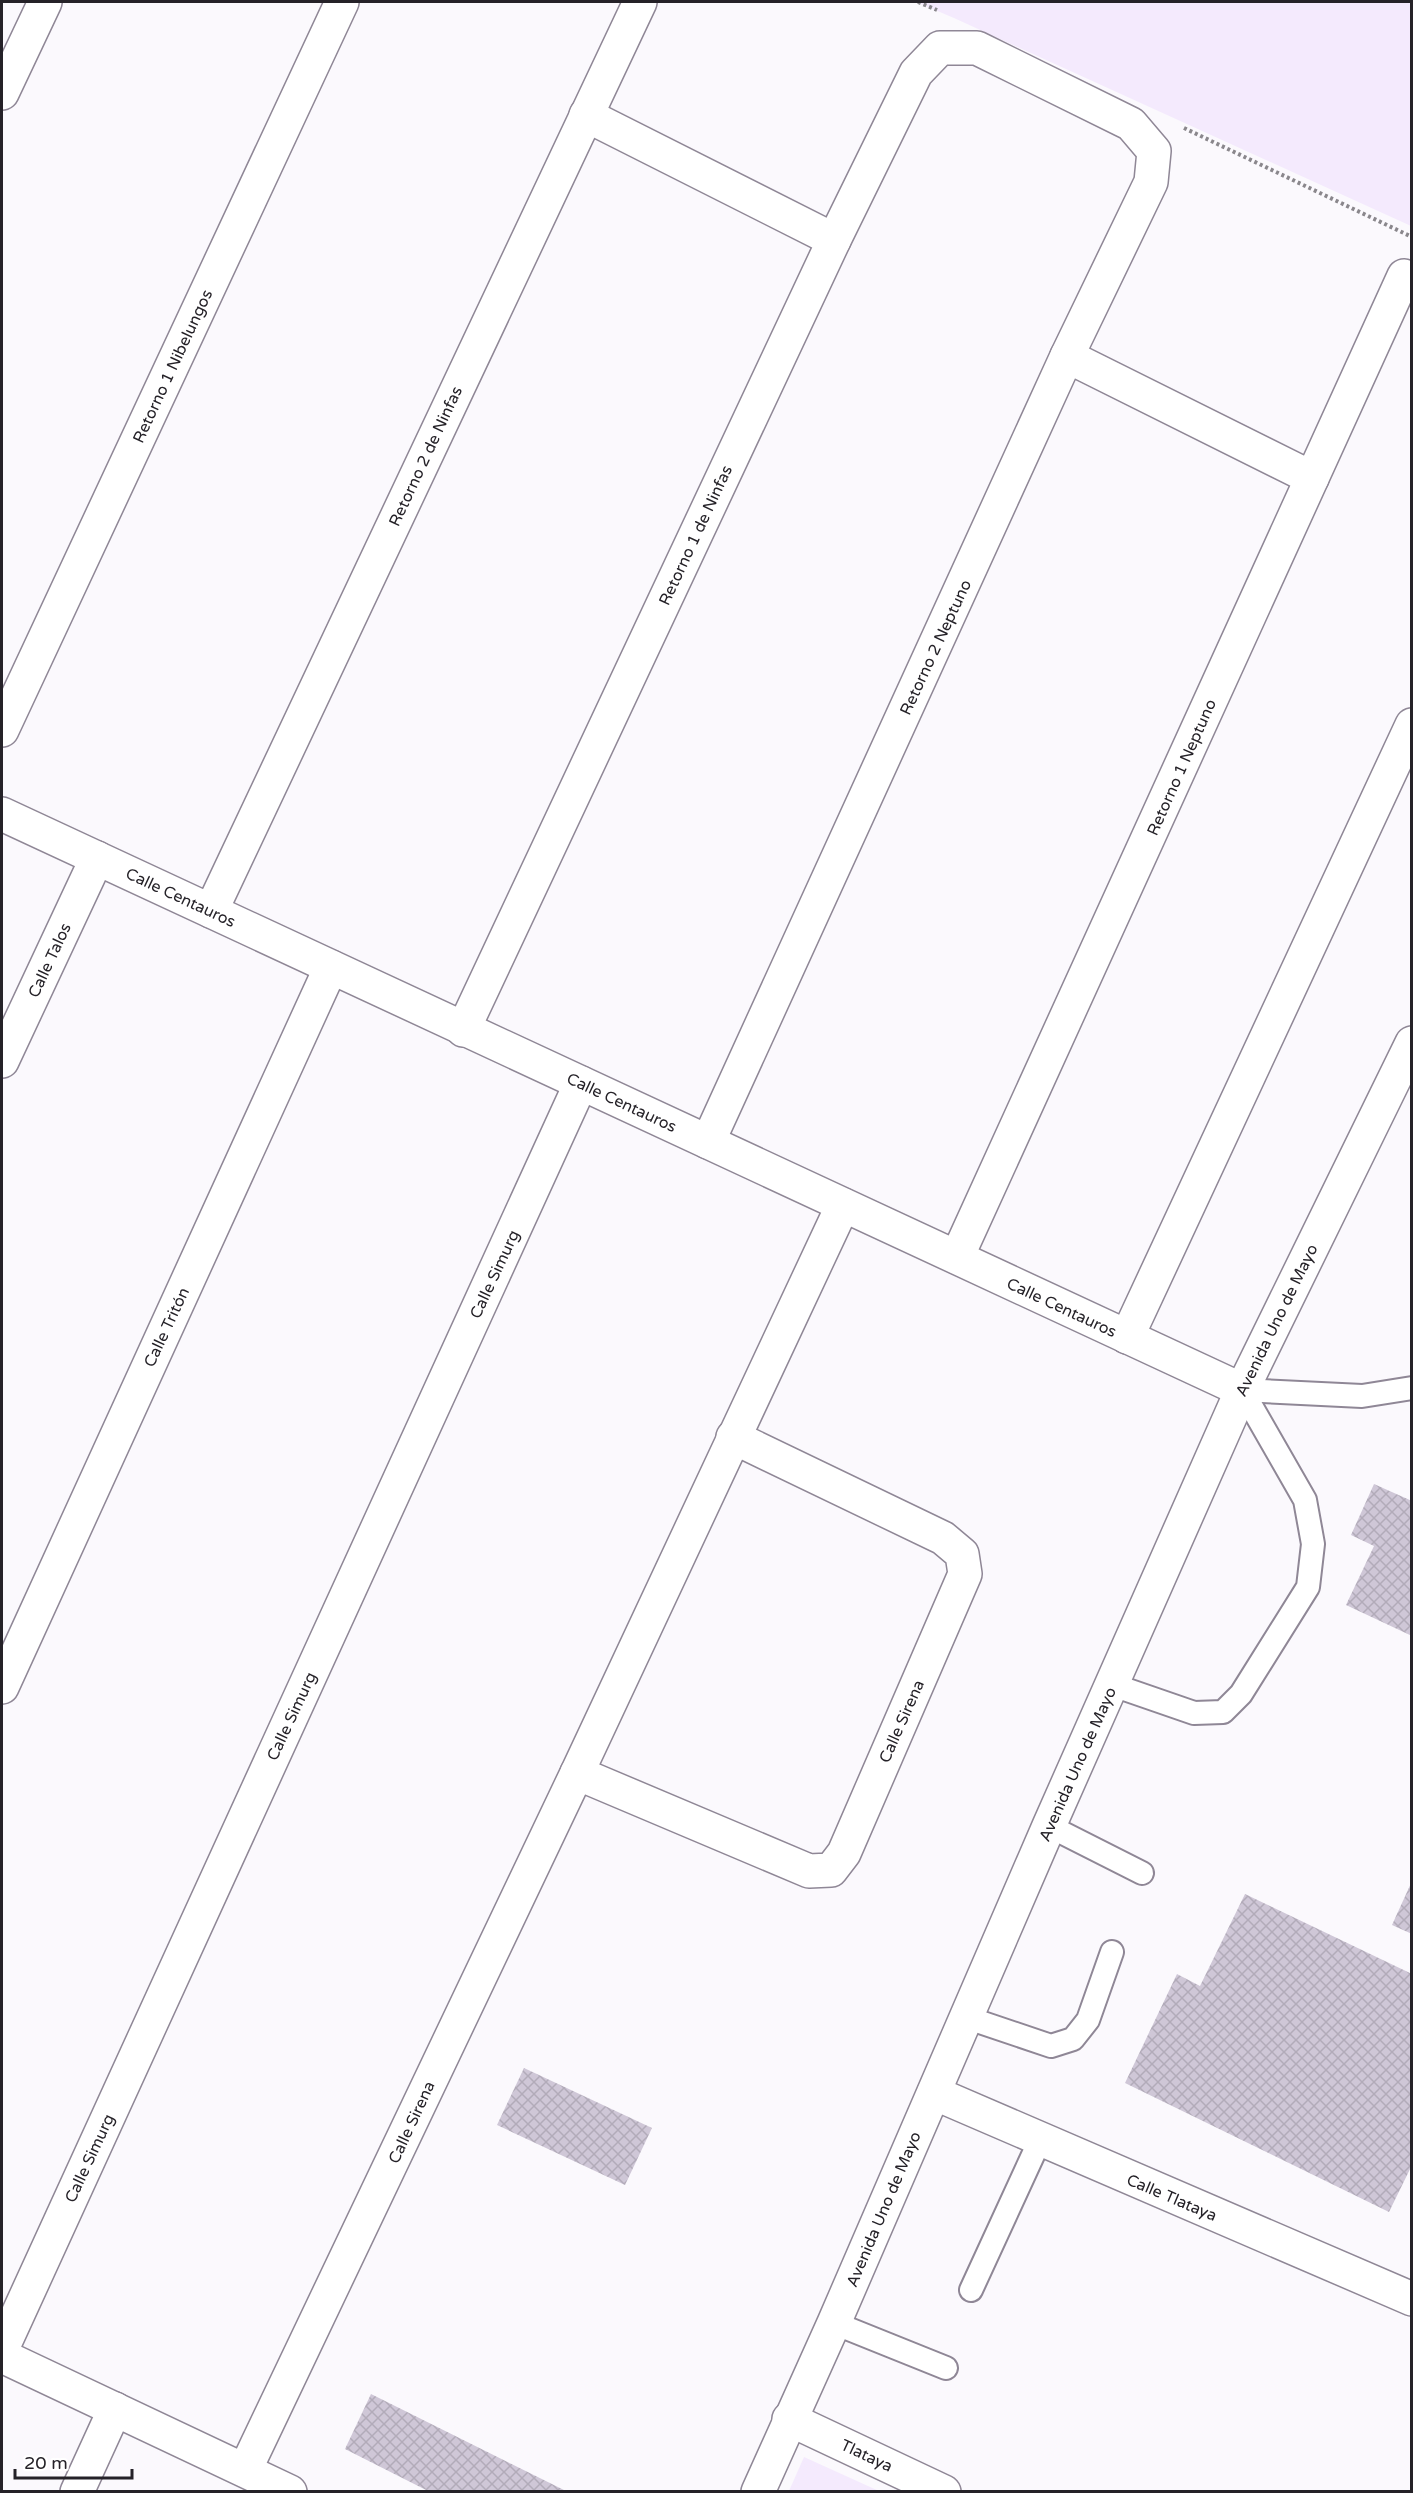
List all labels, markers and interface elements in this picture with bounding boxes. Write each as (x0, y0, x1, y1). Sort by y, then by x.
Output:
street label: Retorno 1 Nibelungos (129, 287, 217, 446)
street label: Retorno 2 de Ninfas (385, 383, 467, 530)
street label: Retorno 1 de Ninfas (655, 462, 737, 609)
street label: Retorno 2 Neptuno (896, 576, 976, 718)
street label: Retorno 1 Neptuno (1143, 696, 1221, 839)
street label: Calle Centauros (122, 864, 239, 932)
street label: Calle Talos (24, 920, 76, 1001)
street label: Calle Centauros (563, 1069, 680, 1137)
street label: Calle Simurg (466, 1227, 524, 1322)
street label: Avenida Uno de Mayo (1231, 1241, 1323, 1400)
street label: Calle Centauros (1003, 1274, 1120, 1342)
street label: Calle Tritón (140, 1284, 194, 1370)
street label: Calle Simurg (263, 1669, 321, 1764)
street label: Calle Sirena (875, 1677, 929, 1766)
street label: Avenida Uno de Mayo (1035, 1684, 1121, 1845)
street label: Calle Sirena (384, 2078, 440, 2167)
street label: Calle Simurg (61, 2111, 119, 2206)
street label: Avenida Uno de Mayo (842, 2129, 926, 2290)
street label: Calle Tlataya (1123, 2170, 1220, 2226)
street label: Tlataya (837, 2435, 896, 2477)
scale bar (15, 2442, 132, 2480)
text: 20 m (24, 2452, 68, 2474)

